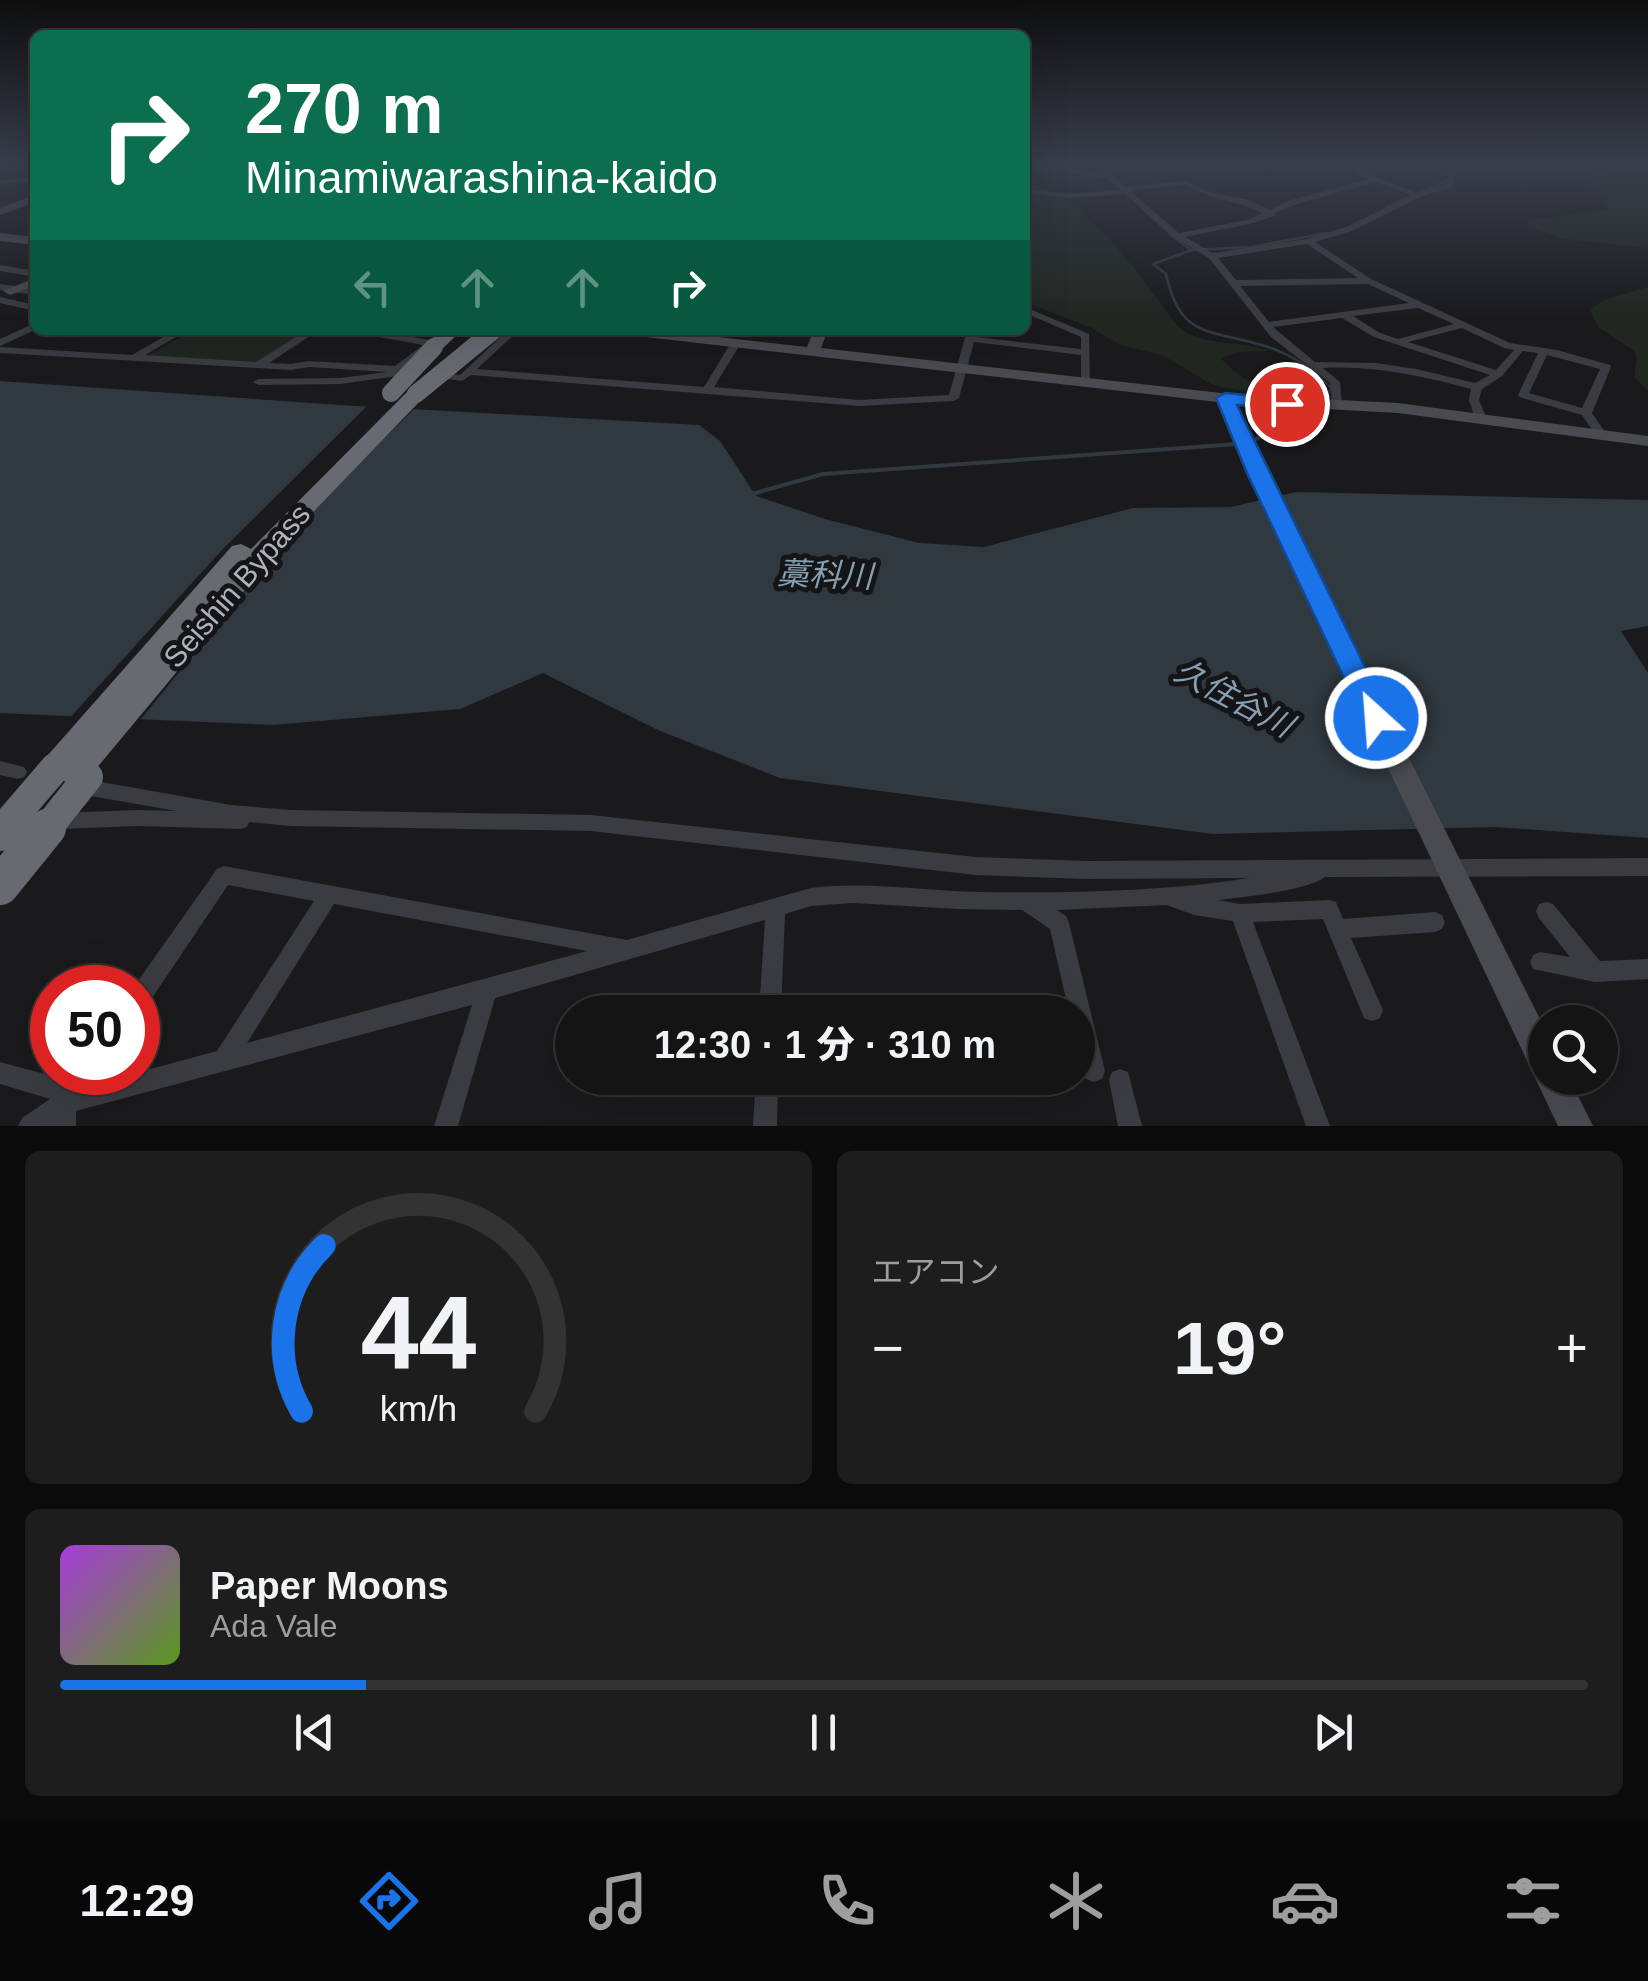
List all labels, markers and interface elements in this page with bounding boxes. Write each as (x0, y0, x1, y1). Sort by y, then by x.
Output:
icon: right (80, 70, 210, 200)
text: 270 m (245, 70, 443, 148)
text: Minamiwarashina-kaido (245, 152, 718, 203)
icon: left (345, 260, 400, 315)
icon: ahead (450, 260, 505, 315)
icon: ahead (555, 260, 610, 315)
icon: right (660, 260, 715, 315)
pin (1245, 362, 1330, 447)
icon: arrive (1260, 377, 1315, 432)
street label: Seishin Bypass (157, 497, 316, 674)
water label: 藁科川 (776, 555, 877, 595)
water label: 久住谷川 (1169, 652, 1302, 745)
position arrow (1324, 666, 1428, 770)
speed limit sign: 50 (30, 965, 160, 1095)
map controls (1528, 1005, 1618, 1095)
button: search (1528, 1005, 1618, 1095)
text: 12:30 · 1 分 · 310 m (654, 1024, 996, 1066)
text: エアコン (872, 1254, 1000, 1290)
text: 44 (360, 1275, 476, 1391)
text: 19° (1173, 1306, 1286, 1390)
text: − (872, 1317, 904, 1379)
text: + (1556, 1317, 1588, 1379)
text: km/h (380, 1389, 457, 1429)
text: Paper Moons (210, 1565, 449, 1607)
text: Ada Vale (210, 1608, 338, 1644)
icon: previous (287, 1705, 342, 1760)
icon: pause (796, 1705, 851, 1760)
icon: next (1306, 1705, 1361, 1760)
icon: directions (354, 1866, 424, 1936)
icon: music (583, 1866, 653, 1936)
icon: phone (812, 1866, 882, 1936)
icon: climate (1041, 1866, 1111, 1936)
icon: car (1270, 1866, 1340, 1936)
icon: filters (1498, 1866, 1568, 1936)
text: 12:29 (79, 1875, 195, 1926)

